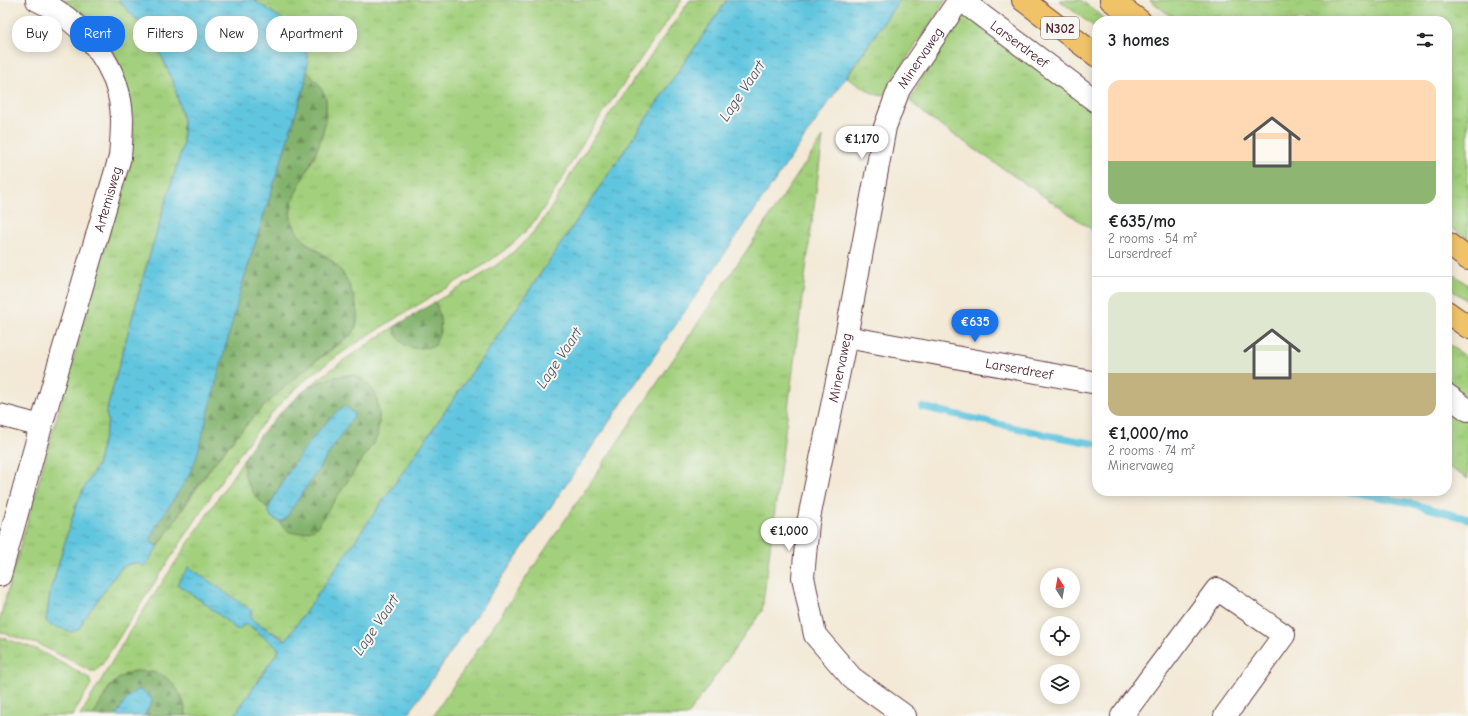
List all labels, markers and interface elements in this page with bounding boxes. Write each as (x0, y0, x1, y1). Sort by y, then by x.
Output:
chip: Buy (12, 16, 62, 52)
chip: Rent (70, 16, 125, 52)
chip: Filters (133, 16, 197, 52)
chip: New (205, 16, 258, 52)
chip: Apartment (266, 16, 357, 52)
street label: Larserdreef (987, 17, 1052, 72)
road number: N302 (1041, 17, 1079, 39)
street label: Minervaweg (894, 24, 947, 92)
icon: filters (1414, 29, 1436, 51)
text: 3 homes (1108, 31, 1169, 50)
water label: Lage Vaart (715, 56, 769, 125)
icon: home (1236, 106, 1308, 178)
pin: €1,170 (829, 126, 895, 160)
text: €1,170 (845, 131, 879, 146)
street label: Artemisweg (90, 164, 126, 234)
text: €635/mo (1108, 212, 1176, 231)
text: 2 rooms · 54 m² (1108, 231, 1197, 246)
text: Larserdreef (1108, 246, 1171, 261)
pin: €635 (951, 309, 999, 343)
text: €635 (960, 314, 990, 329)
icon: home (1236, 318, 1308, 390)
water label: Lage Vaart (532, 323, 586, 392)
street label: Minervaweg (825, 332, 856, 404)
street label: Larserdreef (984, 355, 1055, 384)
text: €1,000/mo (1108, 424, 1189, 443)
text: 2 rooms · 74 m² (1108, 443, 1195, 458)
text: Minervaweg (1108, 458, 1174, 473)
pin: €1,000 (756, 518, 822, 552)
text: €1,000 (770, 523, 808, 538)
north arrow (1040, 568, 1080, 608)
map controls (1040, 568, 1080, 704)
water label: Lage Vaart (349, 590, 403, 659)
button: locate (1040, 616, 1080, 656)
button: layers (1040, 664, 1080, 704)

